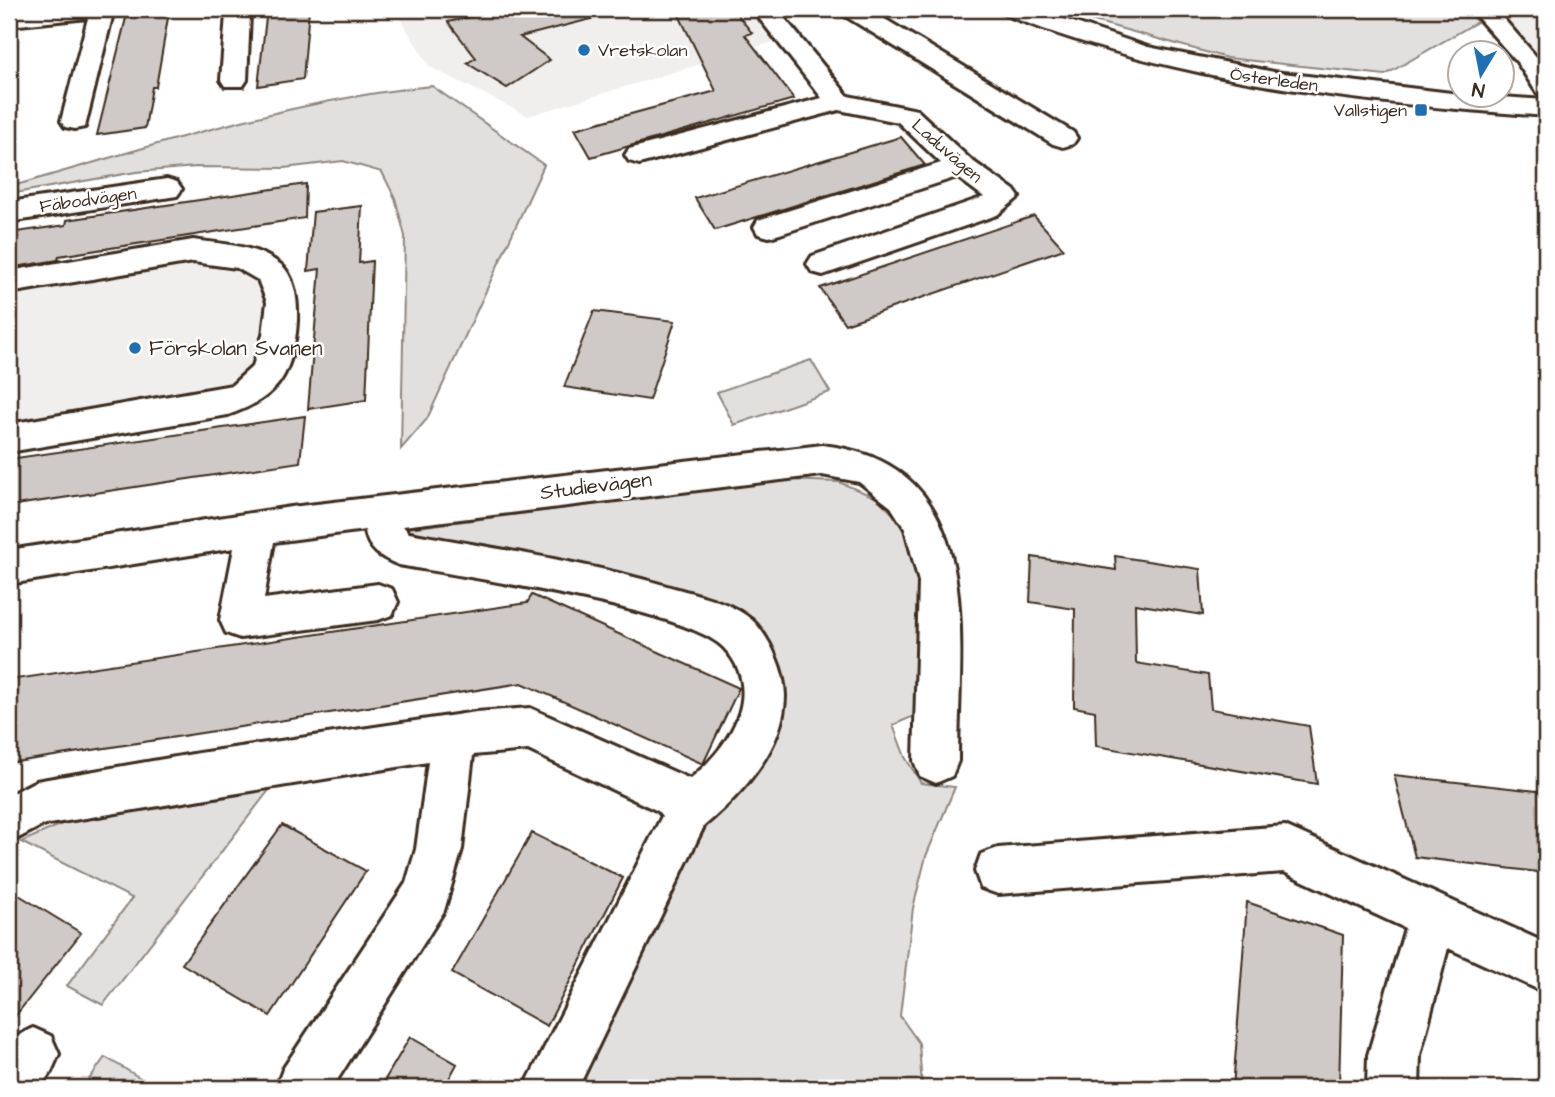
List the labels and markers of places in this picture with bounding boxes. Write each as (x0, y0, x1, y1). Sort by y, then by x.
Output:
place label: Vretskolan (598, 38, 687, 63)
marker: Vretskolan (576, 42, 592, 58)
place label: Vallstigen (1334, 98, 1407, 124)
marker: Vallstigen (1413, 102, 1429, 118)
place label: Förskolan Svanen (149, 334, 323, 363)
marker: Förskolan Svanen (127, 340, 143, 356)

